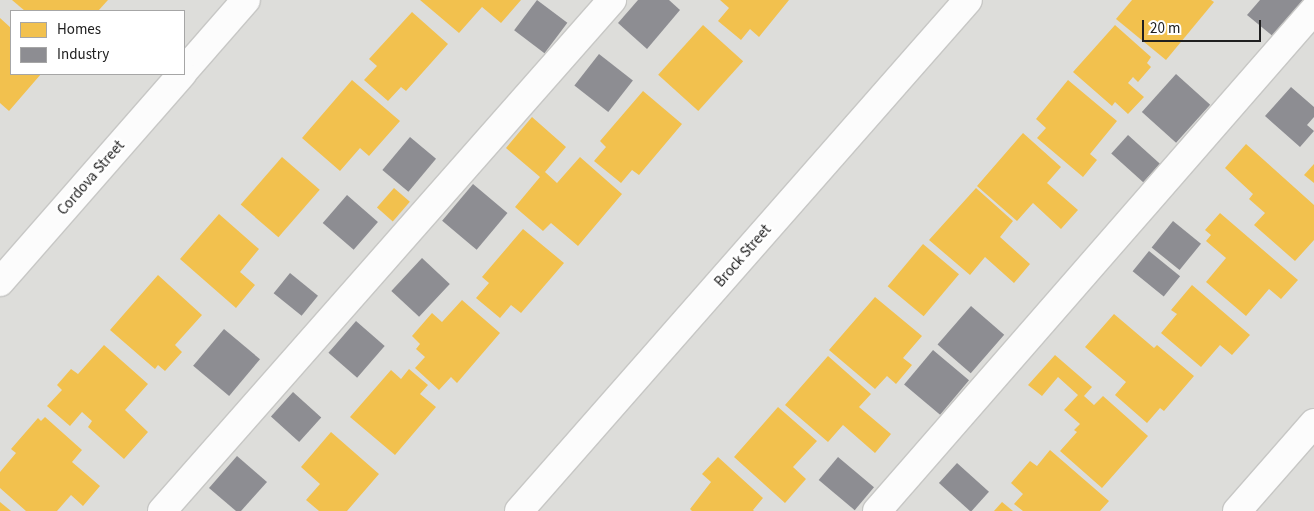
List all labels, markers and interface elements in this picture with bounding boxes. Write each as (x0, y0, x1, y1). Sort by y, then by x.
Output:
legend (10, 10, 185, 75)
scale bar (1144, 10, 1263, 42)
text: 20 m (1150, 18, 1180, 39)
text: Homes (57, 19, 101, 40)
text: Industry (57, 44, 109, 65)
street label: Cordova Street (54, 137, 128, 219)
street label: Brock Street (711, 221, 775, 291)

